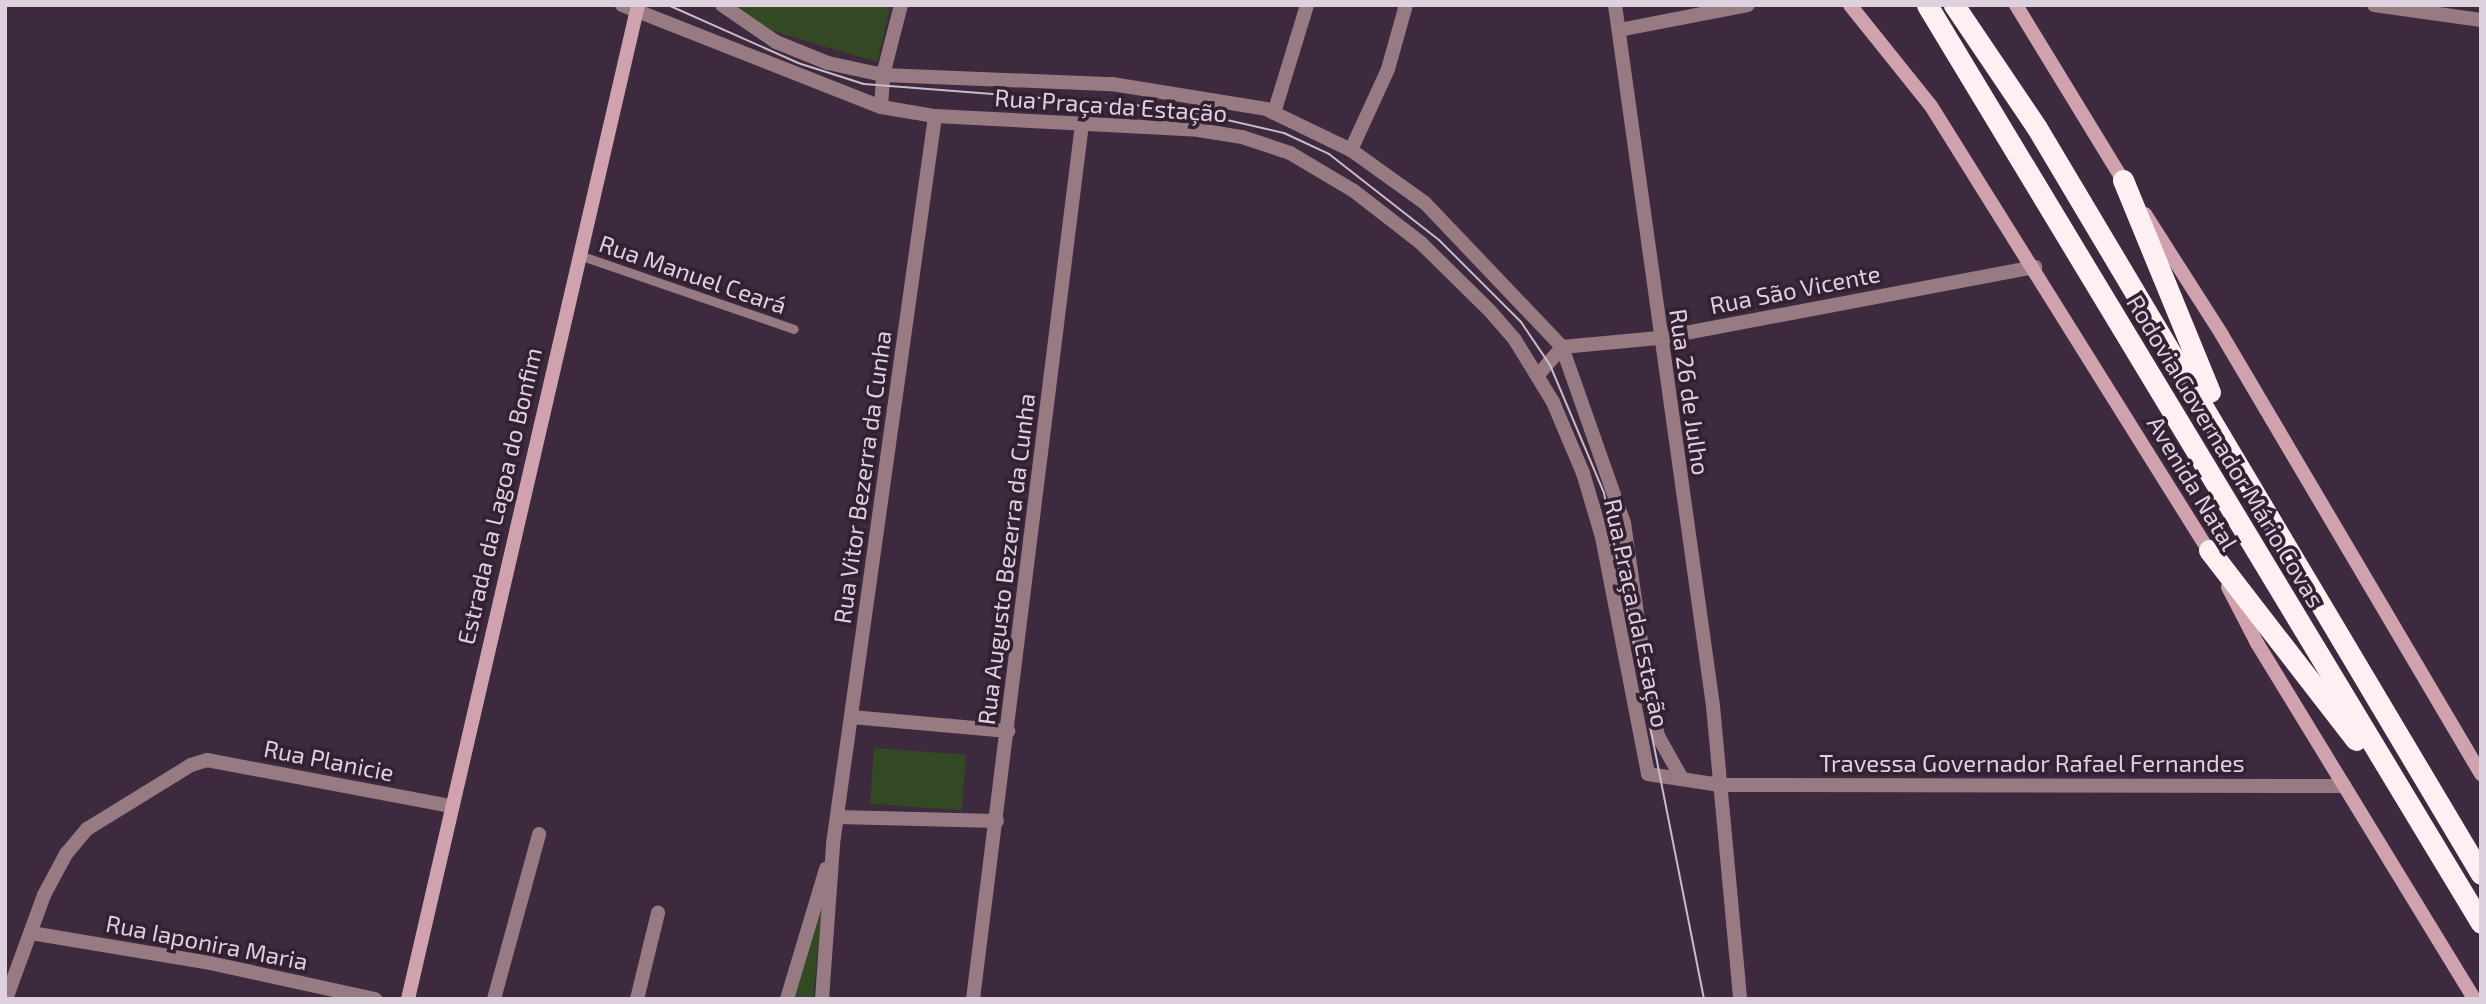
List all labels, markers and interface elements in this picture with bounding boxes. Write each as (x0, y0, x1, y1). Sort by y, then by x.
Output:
street label: Rua Praça da Estação (994, 83, 1228, 127)
street label: Rua Manuel Ceará (595, 228, 791, 320)
street label: Rua São Vicente (1707, 258, 1883, 320)
street label: Rodovia Governador Mário Covas (2121, 289, 2331, 613)
street label: Rua 26 de Julho (1664, 307, 1716, 477)
street label: Rua Vitor Bezerra da Cunha (827, 328, 897, 626)
street label: Estrada da Lagoa do Bonfim (451, 345, 547, 647)
street label: Rua Augusto Bezerra da Cunha (971, 391, 1041, 727)
street label: Avenida Natal (2142, 411, 2244, 555)
street label: Rua Praça da Estação (1599, 496, 1675, 730)
street label: Rua Planicie (261, 733, 397, 787)
street label: Travessa Governador Rafael Fernandes (1819, 749, 2245, 777)
street label: Rua Iaponira Maria (104, 908, 310, 976)

